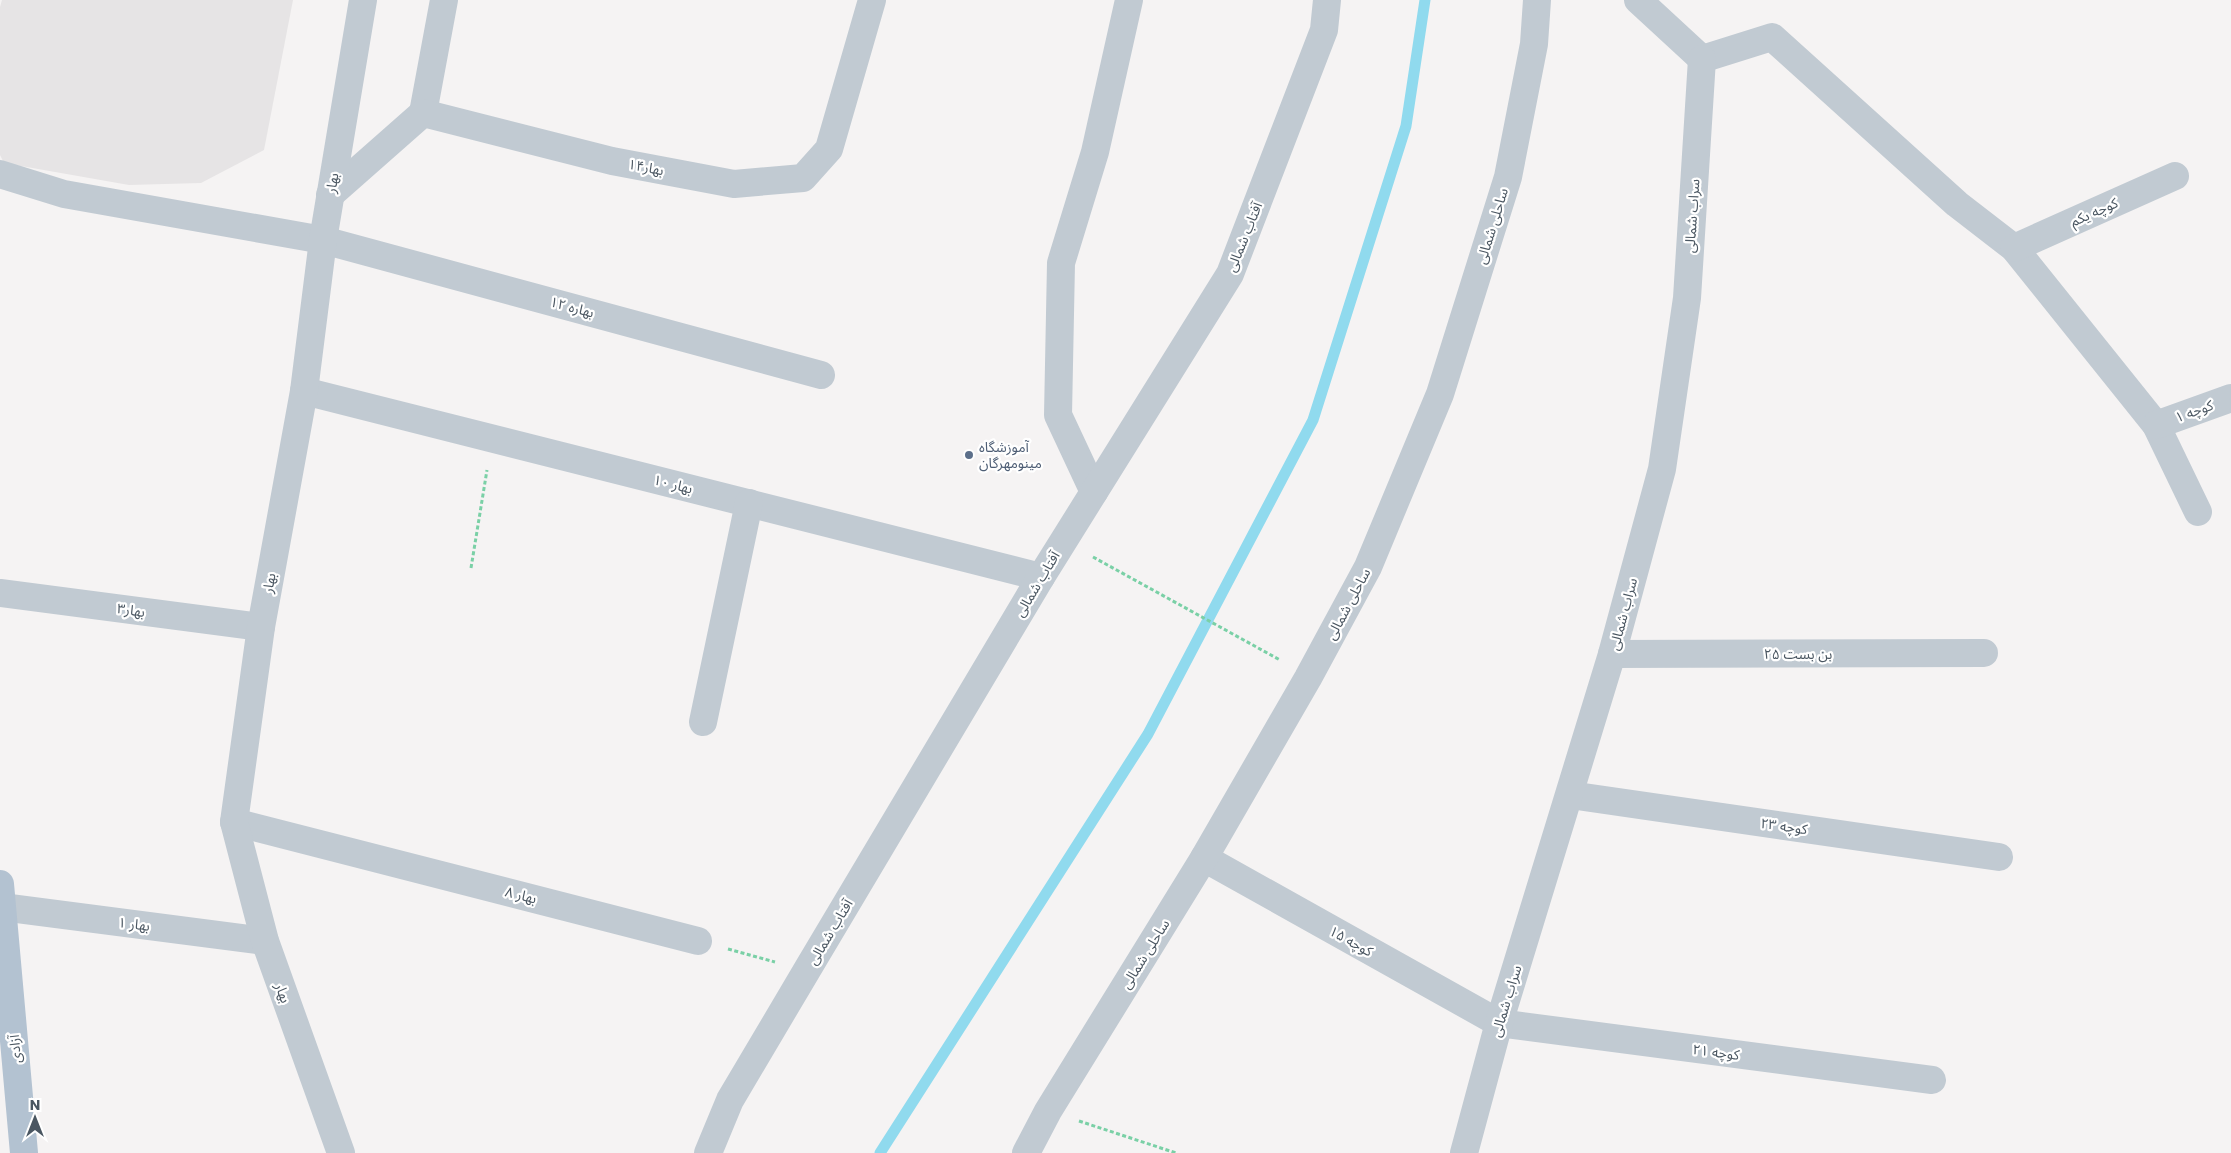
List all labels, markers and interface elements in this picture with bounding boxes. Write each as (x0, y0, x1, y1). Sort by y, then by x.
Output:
street label: بهار۱۴ (626, 154, 666, 180)
street label: بهار (320, 171, 343, 195)
street label: سراب شمالی (1679, 178, 1705, 254)
street label: ساحلی شمالی (1471, 185, 1513, 267)
street label: کوچه یکم (2067, 193, 2122, 232)
street label: آفتاب شمالی (1221, 198, 1267, 275)
street label: بهاره ۱۲ (548, 292, 597, 323)
street label: کوچه ۱ (2172, 395, 2216, 427)
place label: آموزشگاه مینومهرگان (979, 437, 1042, 473)
marker: آموزشگاه مینومهرگان (963, 449, 975, 461)
street label: بهار ۱۰ (651, 469, 695, 499)
street label: آفتاب شمالی (1009, 547, 1065, 621)
street label: ساحلی شمالی (1321, 565, 1375, 643)
street label: بهار (257, 571, 281, 596)
street label: سراب شمالی (1604, 576, 1642, 652)
street label: بهار۳ (116, 598, 147, 622)
street label: بن بست ۲۵ (1764, 644, 1832, 664)
street label: کوچه ۲۳ (1759, 813, 1809, 839)
street label: بهار ۸ (503, 881, 539, 909)
street label: آفتاب شمالی (802, 895, 858, 969)
street label: بهار ۱ (117, 912, 151, 936)
street label: ساحلی شمالی (1116, 915, 1174, 993)
street label: کوچه ۱۵ (1325, 921, 1377, 961)
street label: سراب شمالی (1486, 963, 1526, 1039)
street label: بهار (270, 979, 296, 1006)
street label: آزادی (4, 1033, 26, 1064)
street label: کوچه ۲۱ (1691, 1039, 1741, 1065)
north arrow (10, 1093, 60, 1143)
text: N (30, 1095, 40, 1115)

